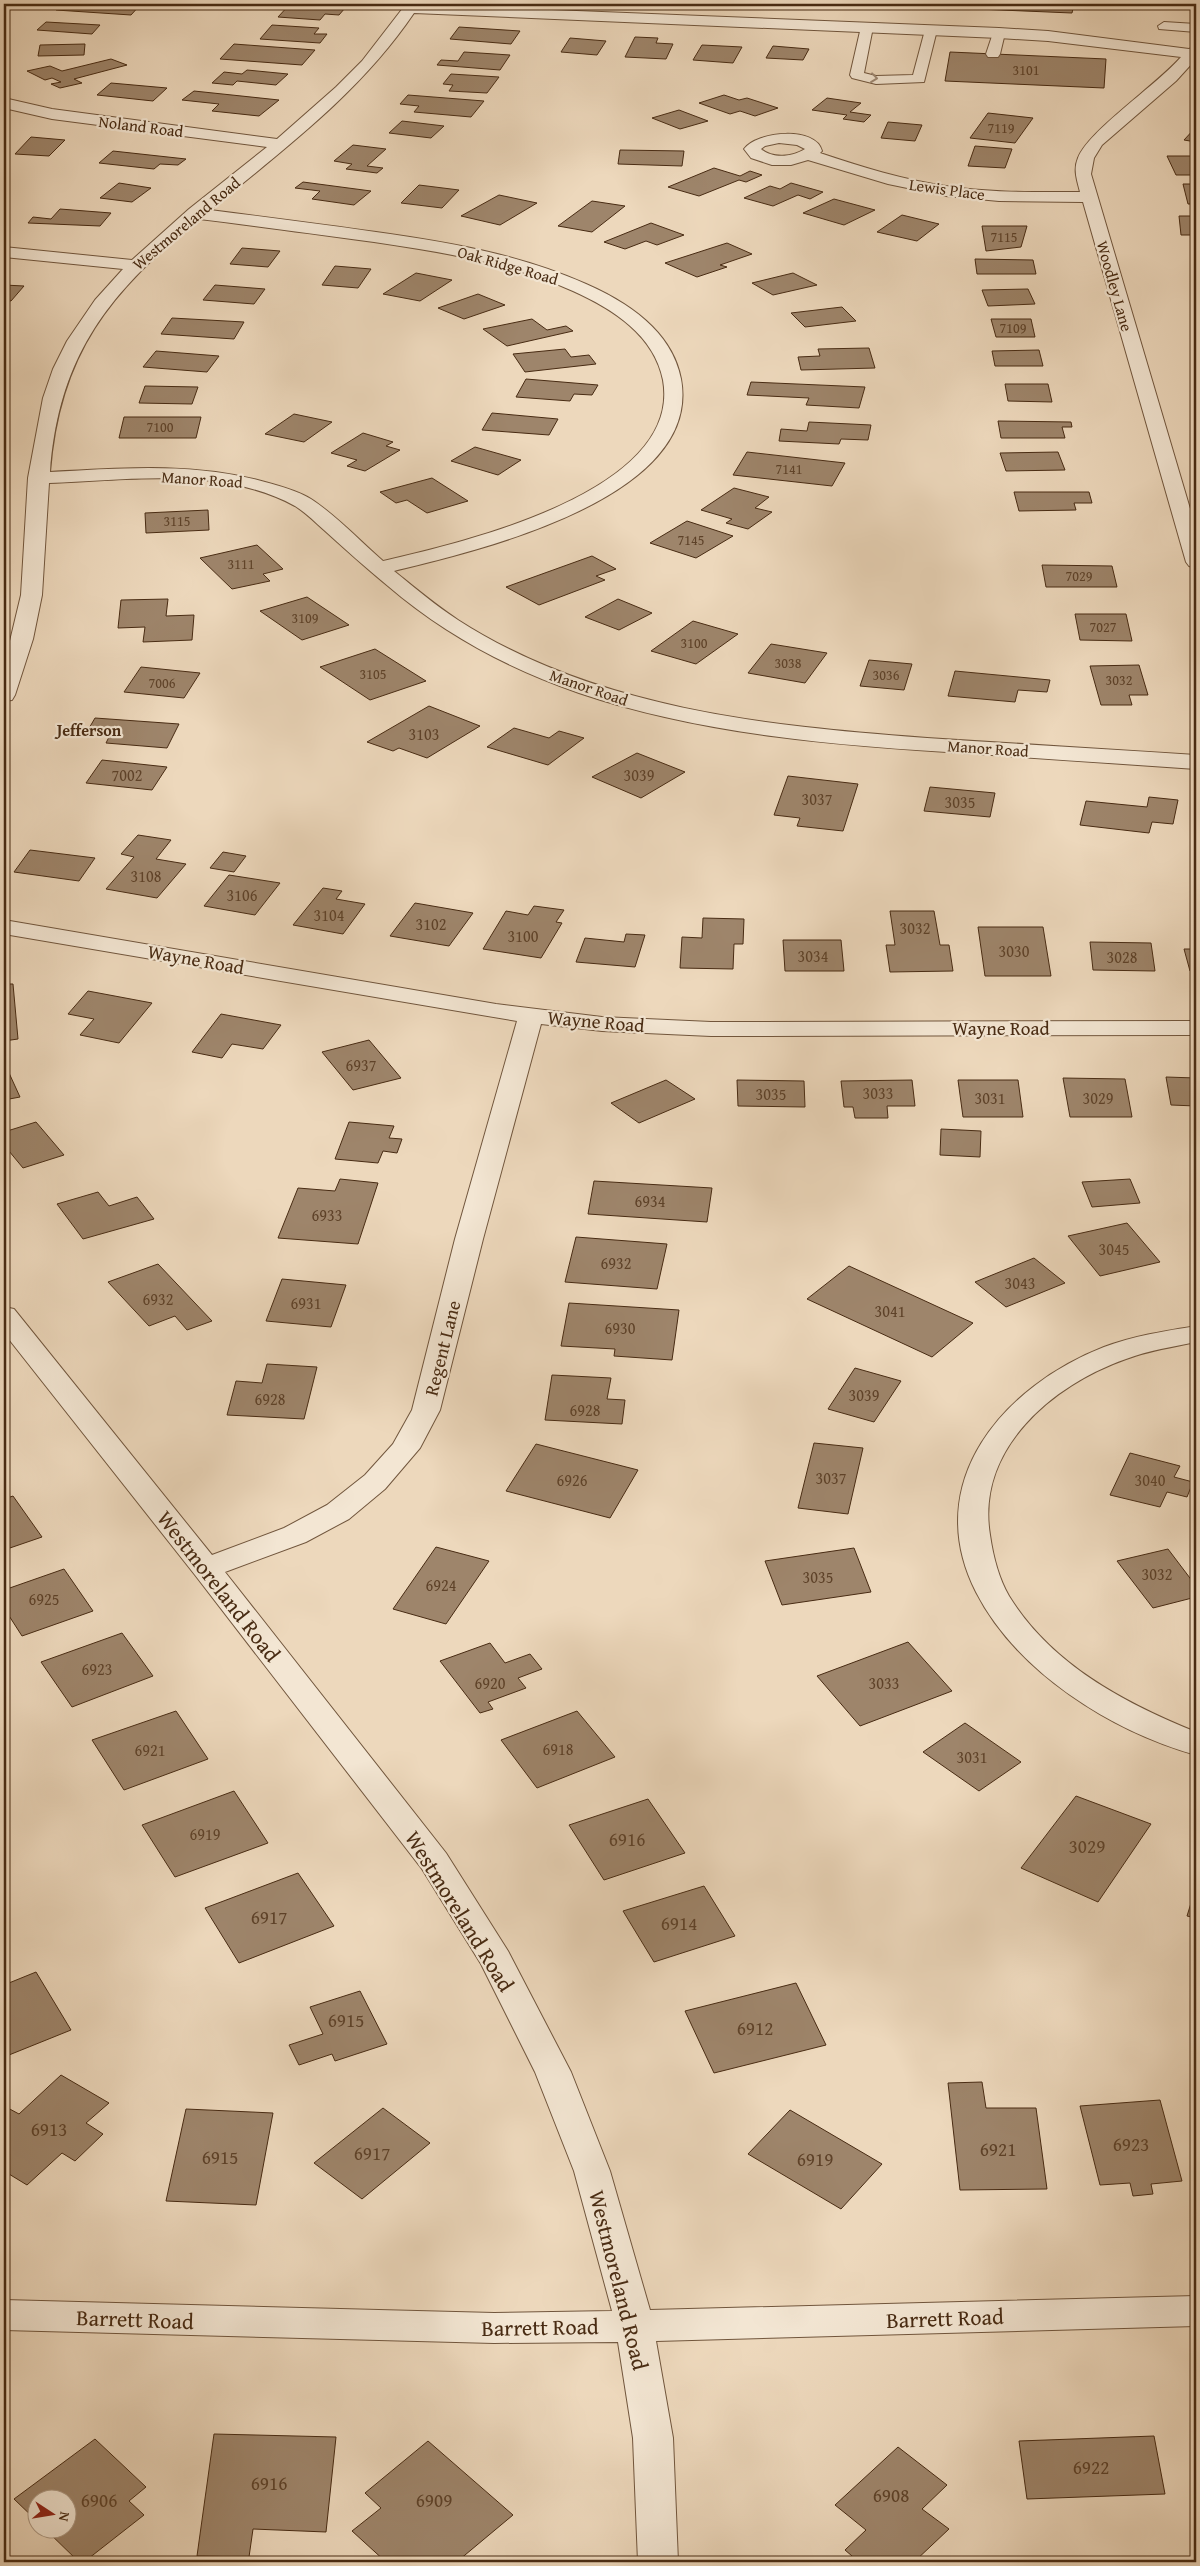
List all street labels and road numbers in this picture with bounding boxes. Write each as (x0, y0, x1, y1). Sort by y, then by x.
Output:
street label: Noland Road (97, 109, 185, 143)
street label: Westmoreland Road (127, 170, 245, 275)
street label: Lewis Place (908, 172, 986, 206)
street label: Woodley Lane (1091, 238, 1139, 334)
street label: Oak Ridge Road (455, 239, 562, 291)
street label: Manor Road (161, 464, 244, 494)
street label: Manor Road (547, 662, 632, 712)
street label: Manor Road (947, 733, 1030, 763)
street label: Wayne Road (146, 937, 247, 981)
street label: Wayne Road (546, 1003, 647, 1039)
street label: Wayne Road (952, 1014, 1051, 1042)
street label: Regent Lane (417, 1297, 467, 1399)
street label: Westmoreland Road (150, 1503, 289, 1669)
street label: Westmoreland Road (398, 1824, 523, 1998)
street label: Westmoreland Road (581, 2187, 657, 2374)
street label: Barrett Road (886, 2300, 1004, 2336)
street label: Barrett Road (76, 2301, 194, 2337)
street label: Barrett Road (481, 2310, 599, 2344)

